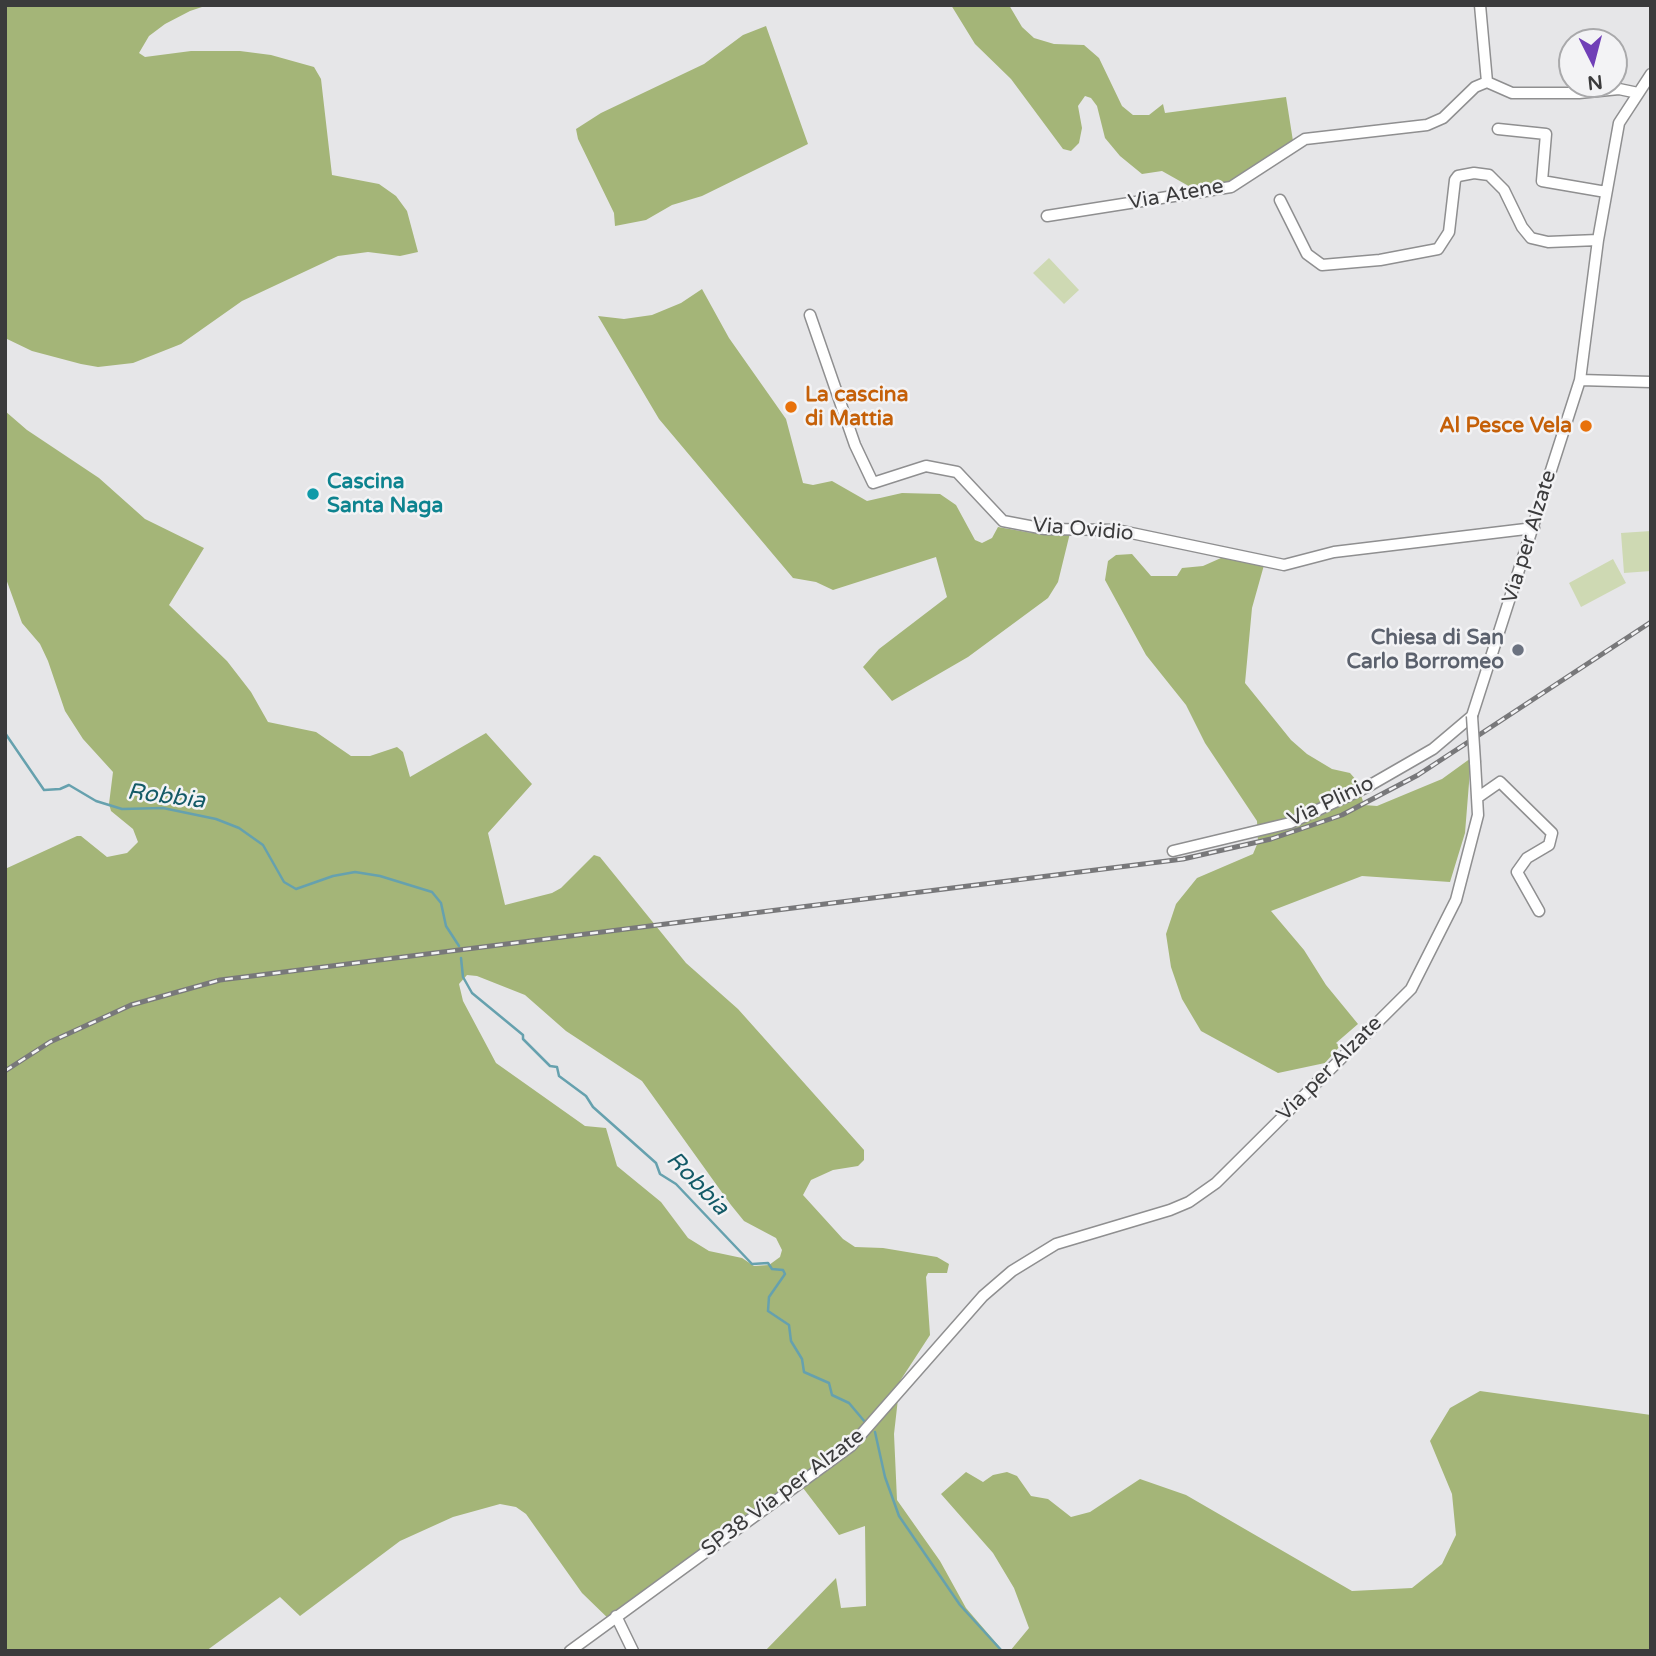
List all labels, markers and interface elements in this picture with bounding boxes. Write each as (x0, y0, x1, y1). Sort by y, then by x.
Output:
north arrow (1558, 28, 1628, 98)
text: N (1586, 70, 1604, 94)
street label: Via Atene (1126, 174, 1226, 216)
place label: La cascina di Mattia (805, 382, 908, 432)
marker: La cascina di Mattia (783, 399, 799, 415)
place label: Al Pesce Vela (1439, 413, 1572, 439)
marker: Al Pesce Vela (1578, 418, 1594, 434)
street label: Via per Alzate (1498, 467, 1562, 607)
place label: Cascina Santa Naga (327, 469, 443, 519)
marker: Cascina Santa Naga (305, 486, 321, 502)
street label: Via Ovidio (1031, 513, 1135, 547)
place label: Chiesa di San Carlo Borromeo (1346, 625, 1504, 675)
marker: Chiesa di San Carlo Borromeo (1510, 642, 1526, 658)
street label: Via Plinio (1284, 771, 1378, 833)
water label: Robbia (126, 779, 206, 815)
street label: Via per Alzate (1272, 1011, 1388, 1127)
water label: Robbia (660, 1146, 734, 1222)
street label: SP38 Via per Alzate (697, 1424, 869, 1562)

